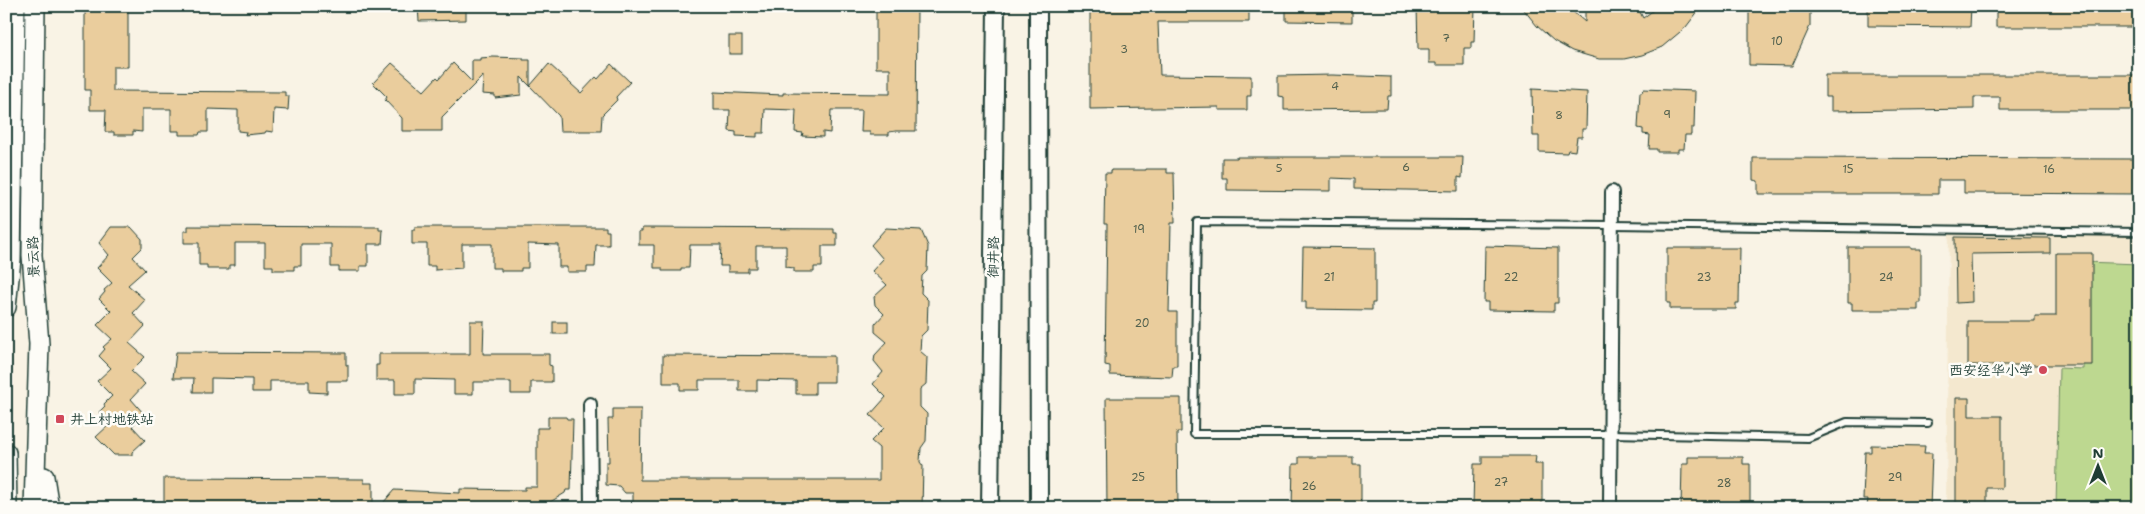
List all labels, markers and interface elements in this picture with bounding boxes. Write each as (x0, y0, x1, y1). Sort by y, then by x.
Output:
house number: 7 (1442, 31, 1450, 46)
house number: 10 (1771, 34, 1783, 49)
house number: 3 (1120, 42, 1128, 57)
house number: 4 (1331, 79, 1339, 94)
house number: 9 (1663, 107, 1671, 122)
house number: 8 (1555, 108, 1563, 123)
house number: 6 (1402, 160, 1410, 175)
house number: 5 (1276, 161, 1283, 176)
house number: 15 (1842, 162, 1854, 177)
house number: 16 (2043, 162, 2055, 177)
house number: 19 (1133, 222, 1145, 237)
street label: 景云路 (23, 236, 43, 278)
street label: 御井路 (984, 236, 1002, 278)
house number: 21 (1323, 270, 1335, 285)
house number: 22 (1504, 270, 1518, 285)
house number: 23 (1697, 270, 1711, 285)
house number: 24 (1879, 270, 1894, 285)
house number: 20 (1134, 316, 1150, 331)
place label: 西安经华小学 (1949, 361, 2033, 379)
marker: 西安经华小学 (2037, 364, 2049, 376)
place label: 井上村地铁站 (70, 410, 154, 428)
marker: 井上村地铁站 (54, 413, 66, 425)
north arrow (2072, 442, 2122, 492)
text: N (2092, 444, 2104, 462)
house number: 25 (1131, 470, 1145, 485)
house number: 29 (1888, 470, 1902, 485)
house number: 27 (1494, 475, 1509, 490)
house number: 28 (1716, 476, 1732, 491)
house number: 26 (1302, 479, 1316, 494)

